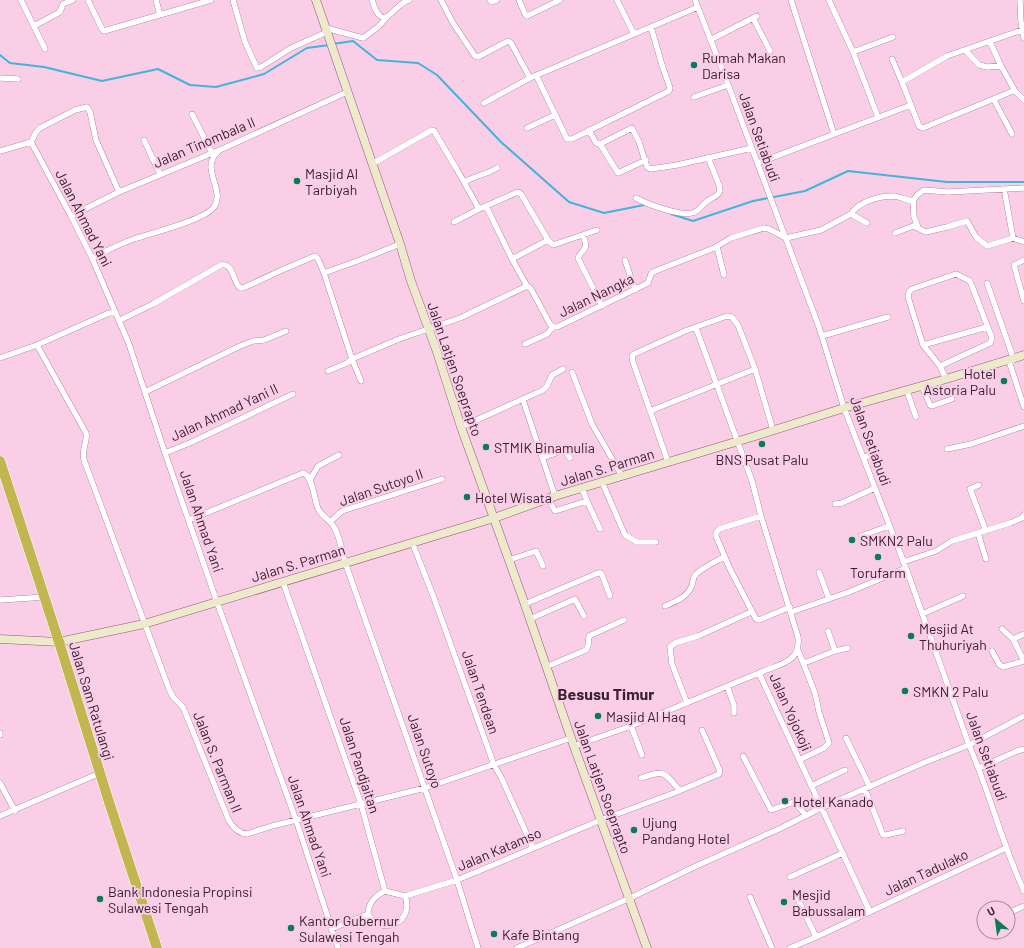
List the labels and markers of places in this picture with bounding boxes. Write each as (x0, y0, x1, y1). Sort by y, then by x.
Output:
place label: Rumah Makan Darisa (702, 49, 786, 82)
marker: Rumah Makan Darisa (689, 60, 699, 70)
place label: Masjid Al Tarbiyah (305, 165, 358, 198)
marker: Masjid Al Tarbiyah (292, 176, 302, 186)
place label: Hotel Astoria Palu (924, 365, 996, 398)
marker: Hotel Astoria Palu (999, 376, 1009, 386)
place label: STMIK Binamulia (494, 439, 595, 456)
marker: BNS Pusat Palu (757, 439, 767, 449)
marker: STMIK Binamulia (481, 442, 491, 452)
place label: BNS Pusat Palu (716, 451, 808, 468)
place label: Hotel Wisata (475, 489, 552, 506)
marker: Hotel Wisata (462, 492, 472, 502)
place label: SMKN2 Palu (860, 532, 933, 549)
marker: SMKN2 Palu (847, 535, 857, 545)
marker: Torufarm (873, 552, 883, 562)
place label: Torufarm (850, 564, 906, 581)
place label: Mesjid At Thuhuriyah (919, 620, 987, 653)
marker: Mesjid At Thuhuriyah (906, 631, 916, 641)
place label: SMKN 2 Palu (913, 683, 988, 700)
marker: SMKN 2 Palu (900, 686, 910, 696)
place label: Masjid Al Haq (606, 708, 686, 725)
marker: Masjid Al Haq (593, 711, 603, 721)
place label: Hotel Kanado (793, 793, 874, 810)
marker: Hotel Kanado (780, 796, 790, 806)
place label: Ujung Pandang Hotel (642, 814, 730, 847)
marker: Ujung Pandang Hotel (629, 825, 639, 835)
place label: Bank Indonesia Propinsi Sulawesi Tengah (108, 883, 253, 916)
place label: Mesjid Babussalam (792, 886, 865, 919)
marker: Bank Indonesia Propinsi Sulawesi Tengah (95, 894, 105, 904)
marker: Mesjid Babussalam (779, 897, 789, 907)
place label: Kantor Gubernur Sulawesi Tengah (299, 912, 399, 945)
marker: Kantor Gubernur Sulawesi Tengah (286, 923, 296, 933)
place label: Kafe Bintang (502, 926, 579, 943)
marker: Kafe Bintang (489, 929, 499, 939)

